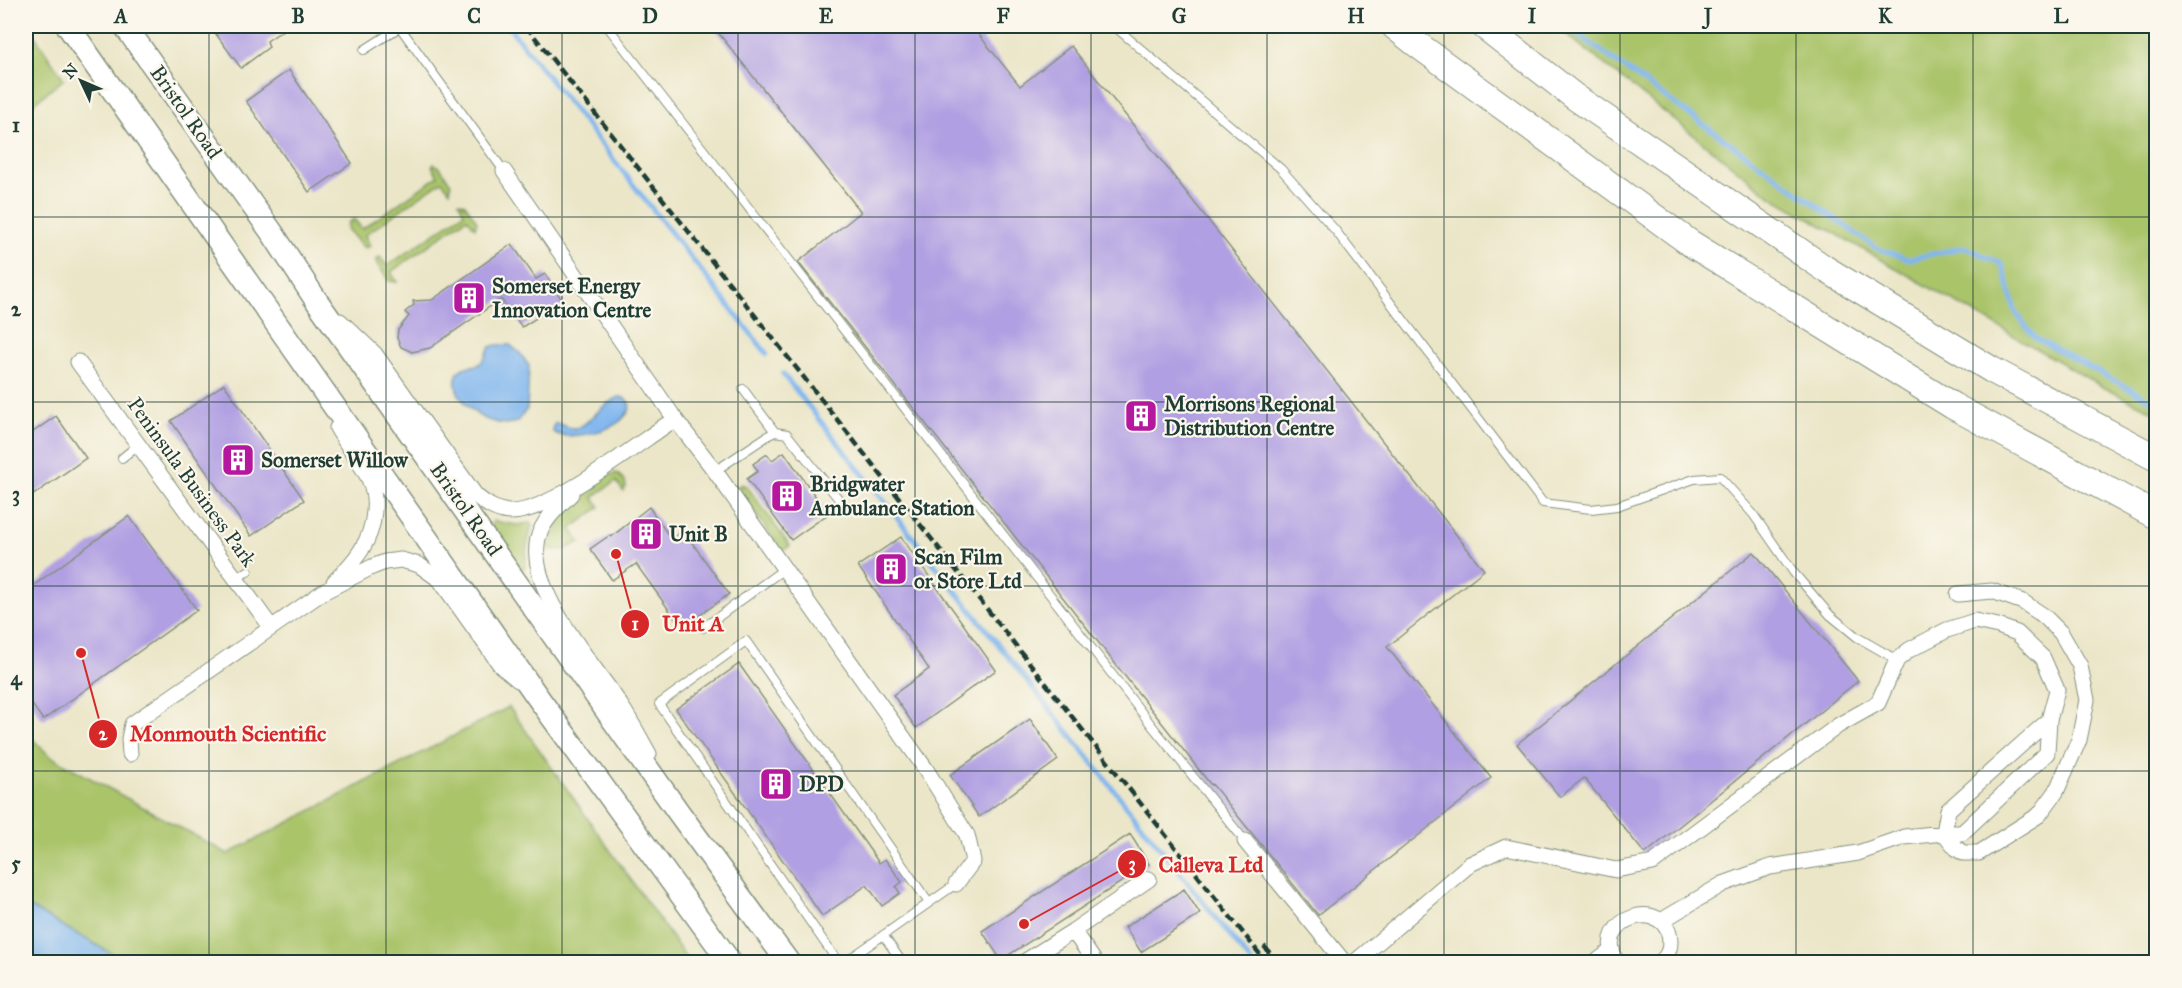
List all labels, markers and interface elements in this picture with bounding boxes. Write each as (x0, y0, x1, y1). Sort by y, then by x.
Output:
text: A (112, 4, 128, 28)
text: B (291, 4, 305, 28)
text: C (467, 4, 481, 28)
text: D (642, 4, 658, 28)
text: E (819, 4, 834, 28)
text: F (996, 4, 1010, 28)
text: G (1172, 4, 1187, 28)
text: H (1347, 4, 1365, 28)
text: I (1528, 4, 1537, 28)
text: J (1701, 4, 1713, 30)
text: K (1878, 4, 1893, 28)
text: L (2054, 4, 2069, 28)
north arrow (51, 51, 111, 111)
text: N (59, 59, 82, 82)
street label: Bristol Road (144, 60, 228, 164)
text: 1 (12, 113, 20, 137)
place label: Somerset Energy Innovation Centre (492, 273, 651, 323)
building icon: Somerset Energy Innovation Centre (451, 280, 487, 316)
text: 2 (11, 297, 22, 321)
place label: Morrisons Regional Distribution Centre (1164, 391, 1336, 441)
street label: Peninsula Business Park (122, 392, 262, 572)
building icon: Morrisons Regional Distribution Centre (1123, 398, 1159, 434)
building icon: Somerset Willow (220, 442, 256, 478)
place label: Somerset Willow (261, 447, 409, 473)
street label: Bristol Road (424, 457, 508, 561)
place label: Bridgwater Ambulance Station (808, 471, 975, 521)
building icon: Bridgwater Ambulance Station (769, 478, 805, 514)
text: 3 (12, 482, 20, 507)
building icon: Unit B (628, 516, 664, 552)
place label: Unit B (669, 521, 728, 547)
place label: Scan Film or Store Ltd (914, 544, 1022, 594)
building icon: Scan Film or Store Ltd (873, 551, 909, 587)
callout: Unit A (620, 604, 736, 644)
text: Unit A (662, 610, 724, 637)
text: 1 (631, 613, 639, 635)
text: 4 (10, 666, 22, 691)
callout: Monmouth Scientific (88, 714, 338, 754)
text: Monmouth Scientific (130, 720, 327, 747)
text: 2 (99, 723, 109, 745)
building icon: DPD (758, 766, 794, 802)
place label: DPD (799, 771, 844, 797)
callout: Calleva Ltd (1117, 844, 1275, 884)
text: 5 (11, 851, 21, 875)
text: Calleva Ltd (1159, 851, 1264, 878)
text: 3 (1128, 853, 1136, 876)

